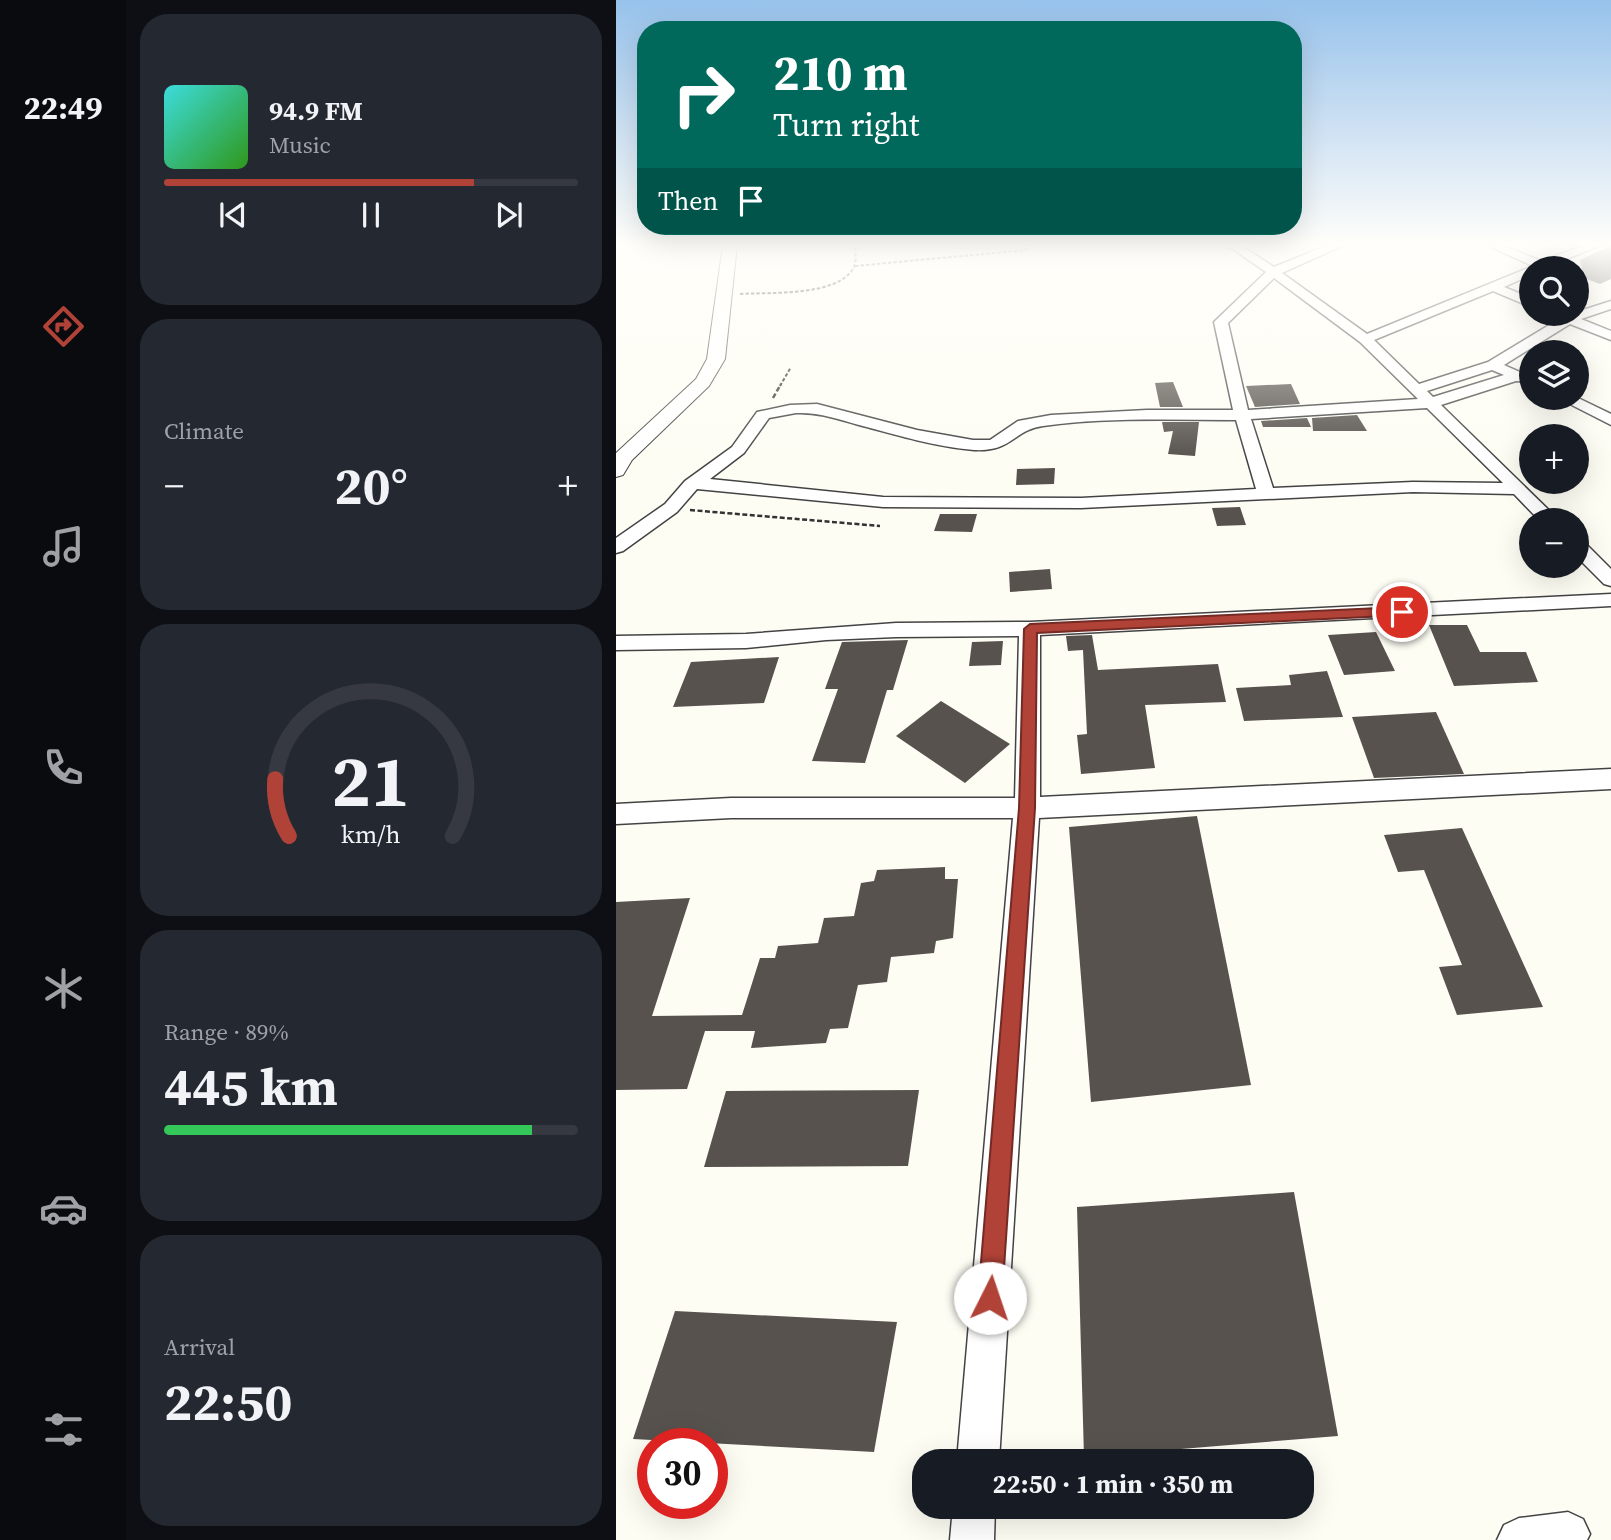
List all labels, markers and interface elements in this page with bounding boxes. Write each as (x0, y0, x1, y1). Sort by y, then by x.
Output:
text: 210 m (773, 39, 908, 106)
icon: right (658, 49, 749, 140)
text: 22:49 (24, 86, 102, 130)
text: 94.9 FM (269, 93, 363, 129)
text: Turn right (773, 103, 919, 147)
text: Music (269, 129, 331, 161)
icon: arrive (732, 182, 770, 220)
text: Then (658, 183, 718, 219)
icon: previous (214, 196, 252, 234)
icon: pause (352, 196, 390, 234)
icon: next (490, 196, 528, 234)
map controls (1519, 256, 1589, 578)
button: search (1519, 256, 1589, 326)
icon: directions (39, 302, 88, 351)
button: layers (1519, 340, 1589, 410)
text: Climate (164, 415, 244, 447)
button: + (1519, 424, 1589, 494)
text: 20° (334, 450, 408, 521)
text: − (164, 460, 184, 512)
text: + (558, 460, 578, 512)
button: − (1519, 508, 1589, 578)
icon: music (39, 522, 88, 571)
pin (1372, 582, 1432, 642)
icon: arrive (1383, 593, 1421, 631)
text: 21 (332, 731, 410, 830)
icon: phone (39, 743, 88, 792)
text: km/h (341, 817, 401, 851)
icon: climate (39, 964, 88, 1013)
text: Range · 89% (164, 1016, 289, 1048)
text: 445 km (164, 1051, 338, 1122)
icon: car (39, 1184, 88, 1233)
position arrow (953, 1261, 1027, 1335)
text: Arrival (164, 1331, 235, 1363)
text: 22:50 (164, 1366, 292, 1437)
icon: filters (39, 1405, 88, 1454)
speed limit sign: 30 (637, 1428, 728, 1519)
text: 22:50 · 1 min · 350 m (993, 1466, 1233, 1502)

